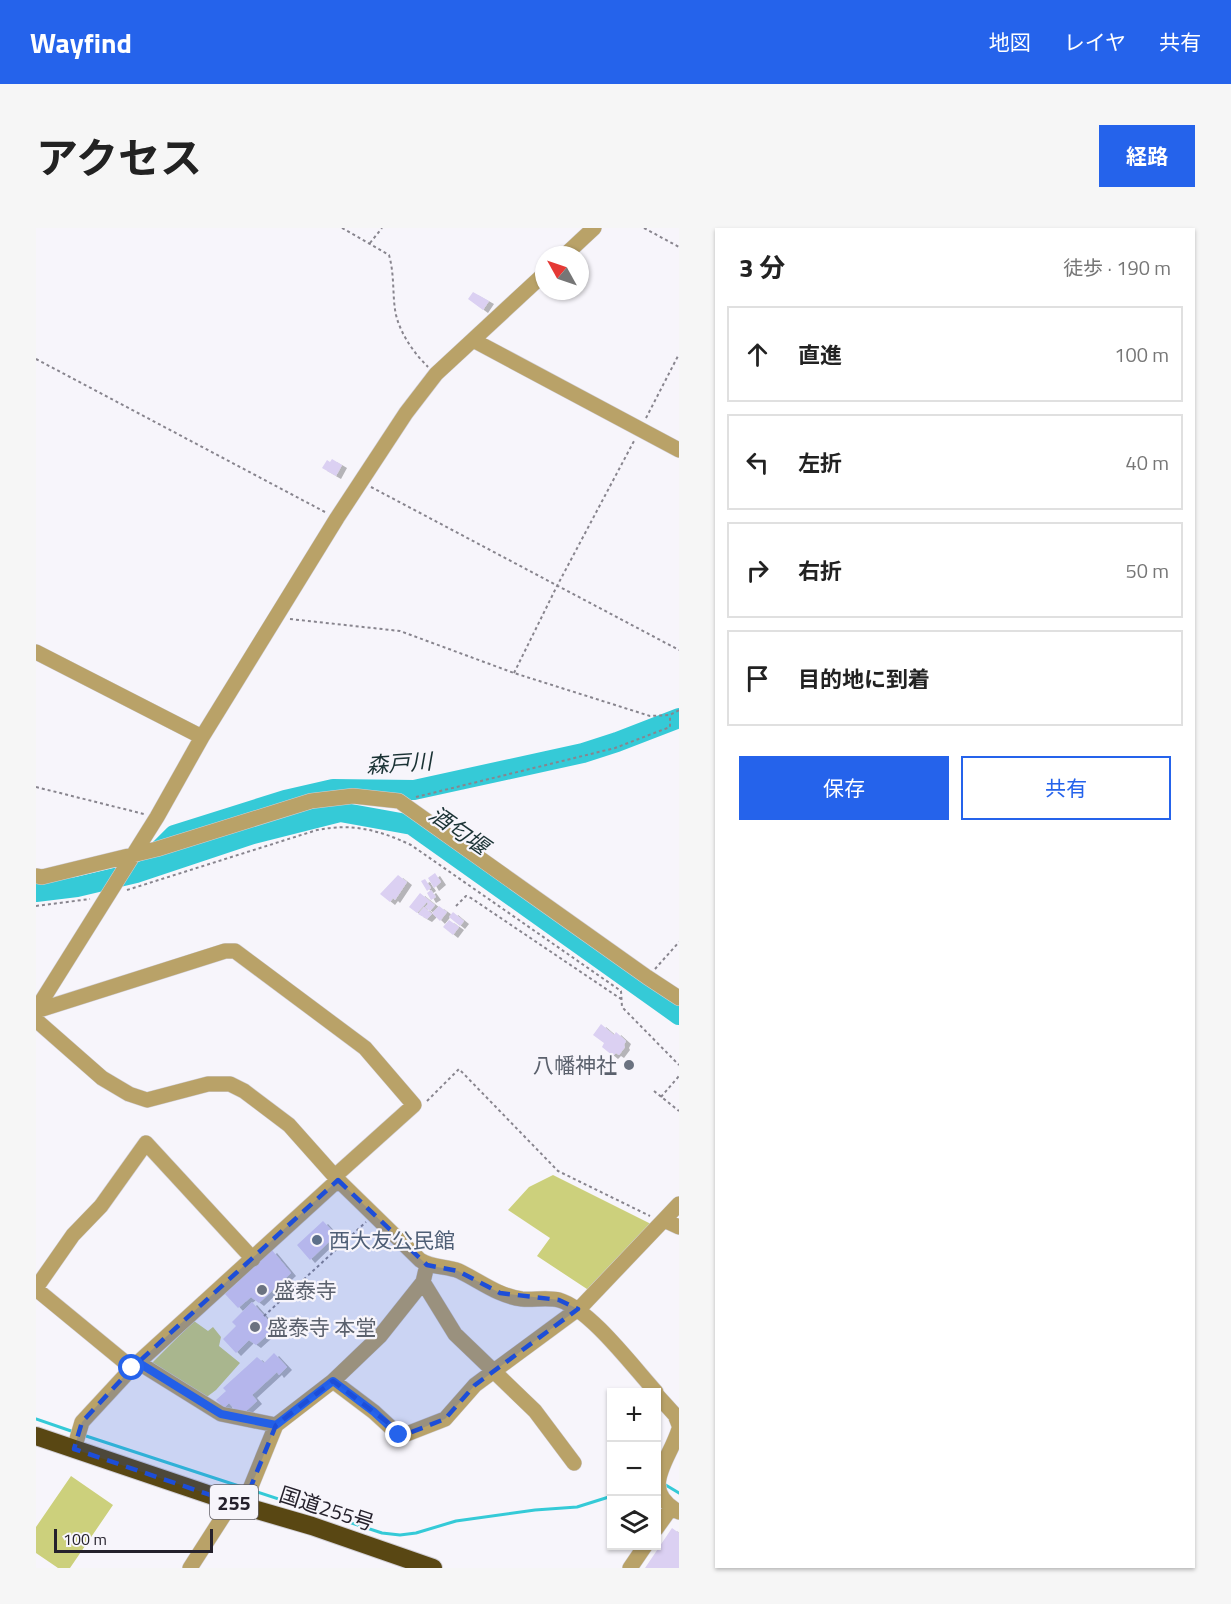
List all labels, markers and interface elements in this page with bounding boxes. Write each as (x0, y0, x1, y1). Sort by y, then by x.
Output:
text: Wayfind (30, 21, 132, 64)
text: 地図 (989, 26, 1031, 58)
text: レイヤ (1064, 26, 1126, 58)
text: 共有 (1159, 26, 1201, 58)
text: アクセス (36, 125, 202, 189)
button: 経路 (1099, 125, 1195, 187)
north arrow (535, 246, 589, 300)
text: 3 分 (739, 248, 785, 287)
text: 徒歩 · 190 m (1063, 252, 1171, 283)
icon: ahead (741, 338, 774, 371)
text: 直進 (798, 338, 842, 372)
text: 100 m (1114, 339, 1169, 370)
icon: left (741, 446, 774, 479)
text: 左折 (798, 446, 842, 480)
text: 40 m (1125, 447, 1169, 478)
icon: right (741, 554, 774, 587)
text: 右折 (798, 554, 842, 588)
text: 50 m (1125, 555, 1169, 586)
icon: arrive (741, 662, 774, 695)
text: 目的地に到着 (798, 662, 930, 696)
water label: 森戸川 (365, 744, 435, 782)
button: 保存 (739, 756, 949, 820)
button: 共有 (961, 756, 1171, 820)
water label: 酒匂堰 (422, 797, 499, 865)
place label: 八幡神社 (533, 1049, 617, 1081)
marker: 八幡神社 (622, 1058, 636, 1072)
place label: 西大友公民館 (329, 1224, 455, 1256)
marker: 西大友公民館 (310, 1233, 324, 1247)
place label: 盛泰寺 (274, 1274, 337, 1306)
marker: 盛泰寺 (255, 1283, 269, 1297)
place label: 盛泰寺 本堂 (267, 1311, 377, 1343)
marker: 盛泰寺 本堂 (248, 1320, 262, 1334)
route start (118, 1354, 144, 1380)
map controls (607, 1388, 661, 1550)
button: + (607, 1388, 661, 1442)
route end (385, 1421, 411, 1447)
button: − (607, 1442, 661, 1496)
street label: 国道255号 (275, 1478, 379, 1538)
road number: 255 (210, 1485, 258, 1519)
button: layers (607, 1496, 661, 1550)
scale bar (54, 1526, 213, 1554)
text: 100 m (63, 1527, 107, 1551)

